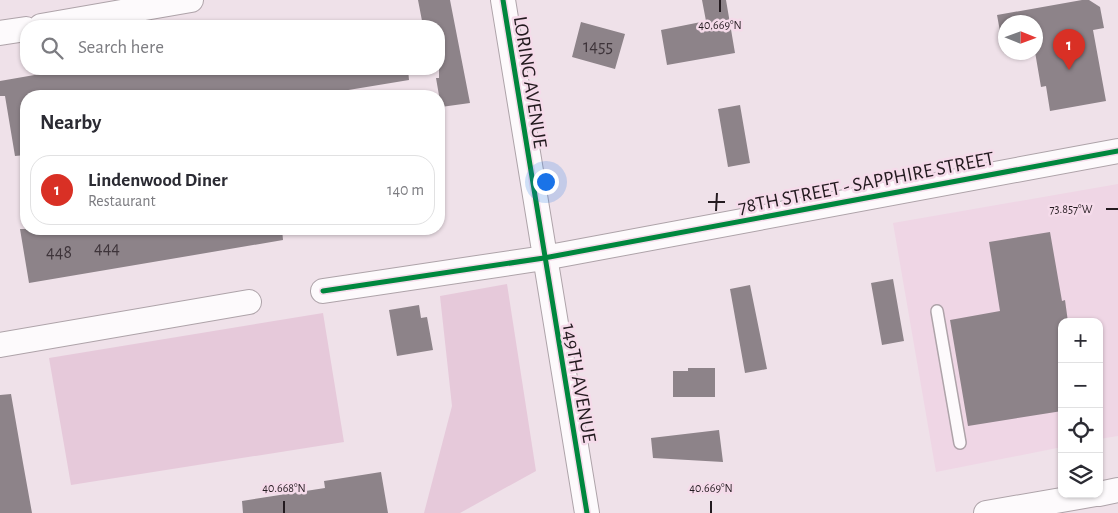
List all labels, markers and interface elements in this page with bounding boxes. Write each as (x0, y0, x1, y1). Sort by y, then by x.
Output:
street label: LORING AVENUE (510, 15, 550, 150)
north arrow (998, 15, 1043, 60)
text: 40.669°N (698, 19, 742, 31)
search box (20, 20, 445, 75)
pin: 1 (1053, 29, 1085, 70)
icon: search (38, 34, 66, 62)
text: Search here (78, 38, 164, 57)
house number: 1455 (583, 38, 613, 56)
text: Nearby (40, 112, 101, 133)
street label: 78TH STREET - SAPPHIRE STREET (736, 148, 996, 218)
your location (533, 169, 559, 195)
text: Lindenwood Diner (88, 171, 228, 190)
text: 1 (54, 182, 60, 198)
text: 140 m (387, 182, 424, 198)
text: Restaurant (88, 193, 156, 209)
text: 73.857°W (1050, 203, 1093, 215)
house number: 444 (94, 240, 120, 258)
house number: 448 (46, 244, 72, 262)
map controls (1058, 318, 1103, 498)
button: + (1058, 318, 1103, 363)
street label: 149TH AVENUE (559, 322, 599, 445)
button: − (1058, 363, 1103, 408)
button: locate (1058, 408, 1103, 453)
button: layers (1058, 453, 1103, 498)
text: 40.668°N (262, 482, 306, 494)
text: 40.669°N (689, 482, 733, 494)

